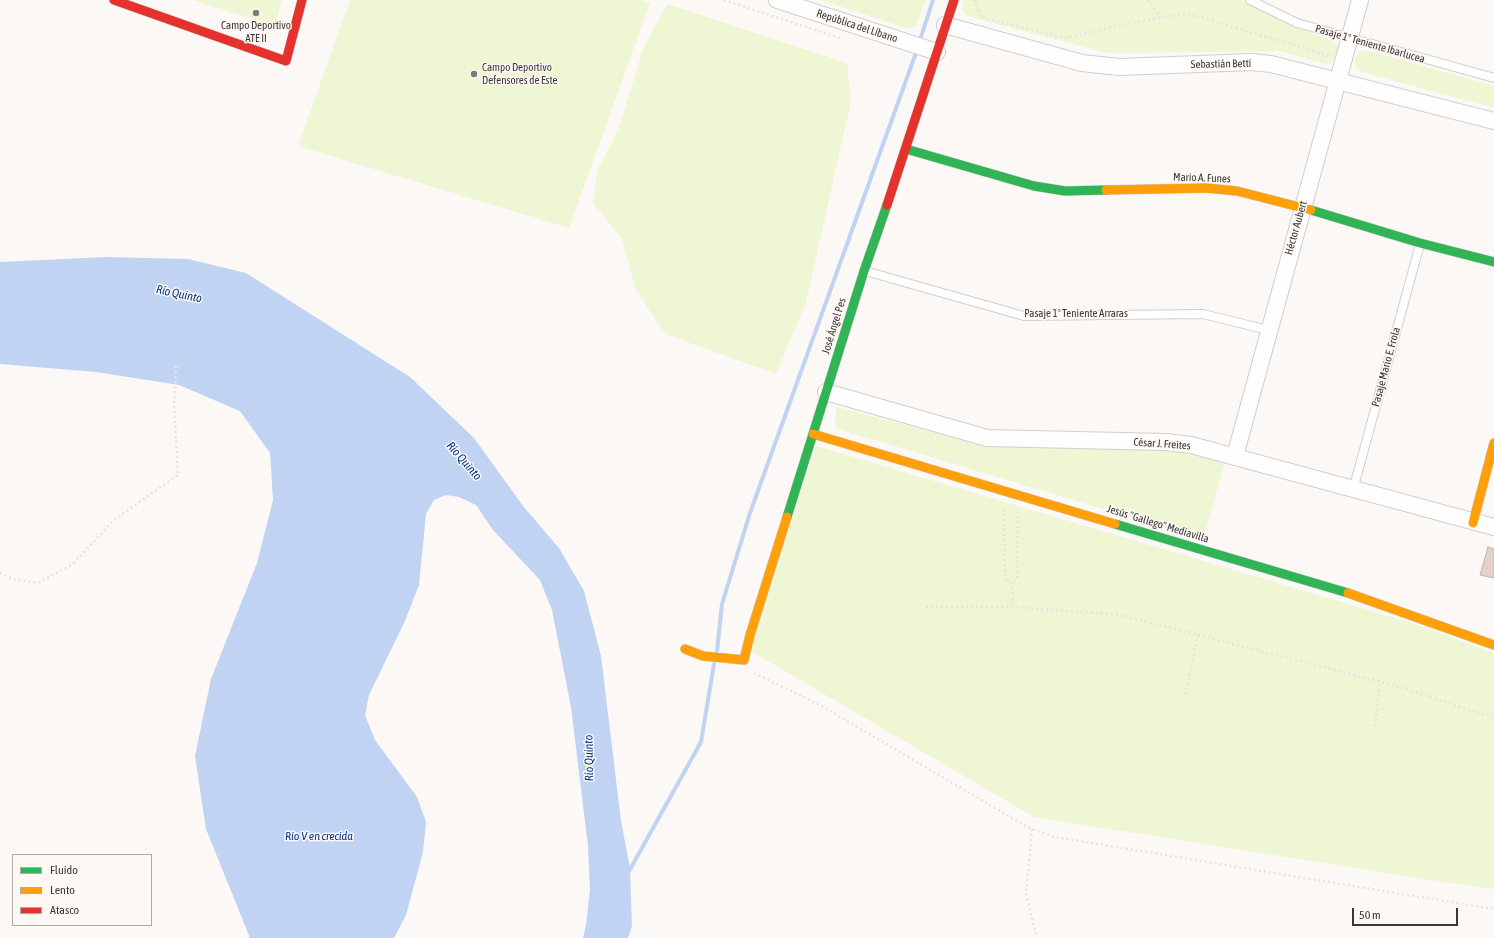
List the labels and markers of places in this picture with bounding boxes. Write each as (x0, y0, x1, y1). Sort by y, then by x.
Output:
marker: Campo Deportivo ATE II (251, 8, 261, 18)
place label: Campo Deportivo ATE II (221, 19, 291, 45)
place label: Campo Deportivo Defensores de Este (482, 61, 558, 87)
marker: Campo Deportivo Defensores de Este (469, 69, 479, 79)

